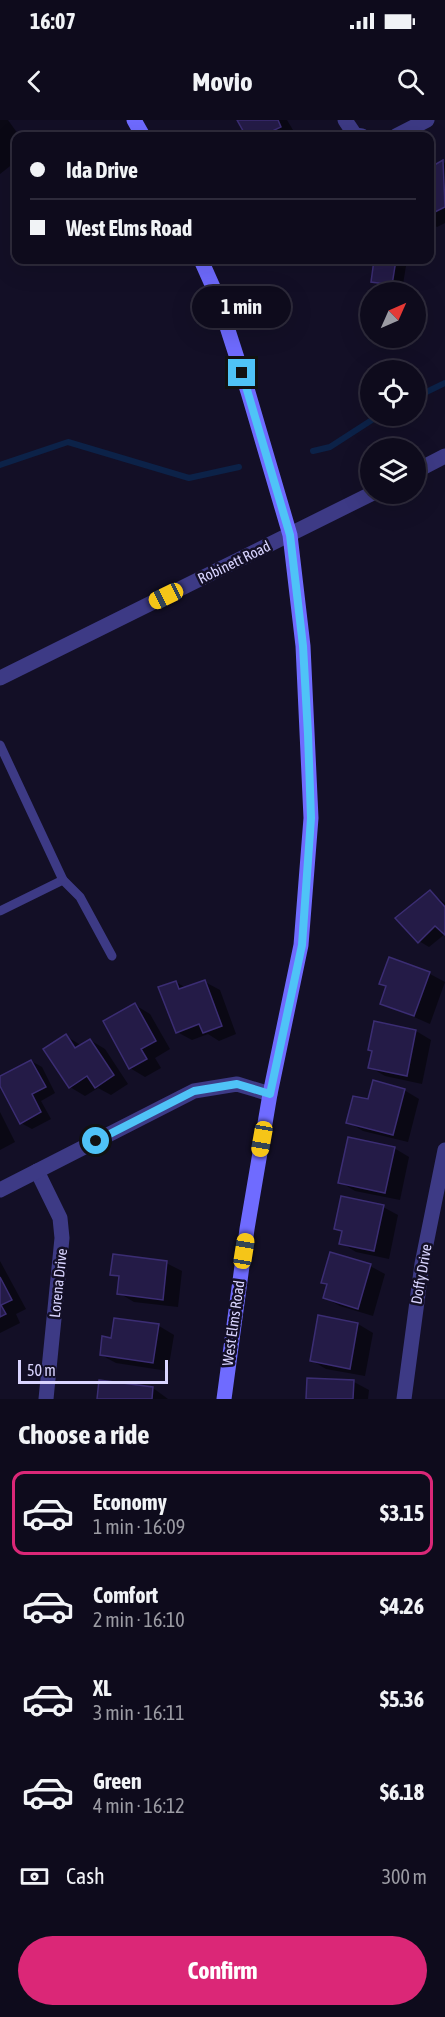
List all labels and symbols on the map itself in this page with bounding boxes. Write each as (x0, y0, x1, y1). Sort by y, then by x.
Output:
north arrow (360, 282, 426, 348)
callout: 1 min (192, 286, 292, 328)
route end (228, 359, 255, 386)
street label: Robinett Road (195, 537, 273, 587)
car (146, 580, 186, 612)
car (250, 1120, 274, 1158)
route start (82, 1127, 109, 1154)
car (232, 1232, 256, 1270)
street label: Doffy Drive (407, 1242, 435, 1305)
street label: Lorena Drive (46, 1247, 70, 1318)
street label: West Elms Road (219, 1279, 247, 1367)
scale bar (18, 1357, 168, 1384)

